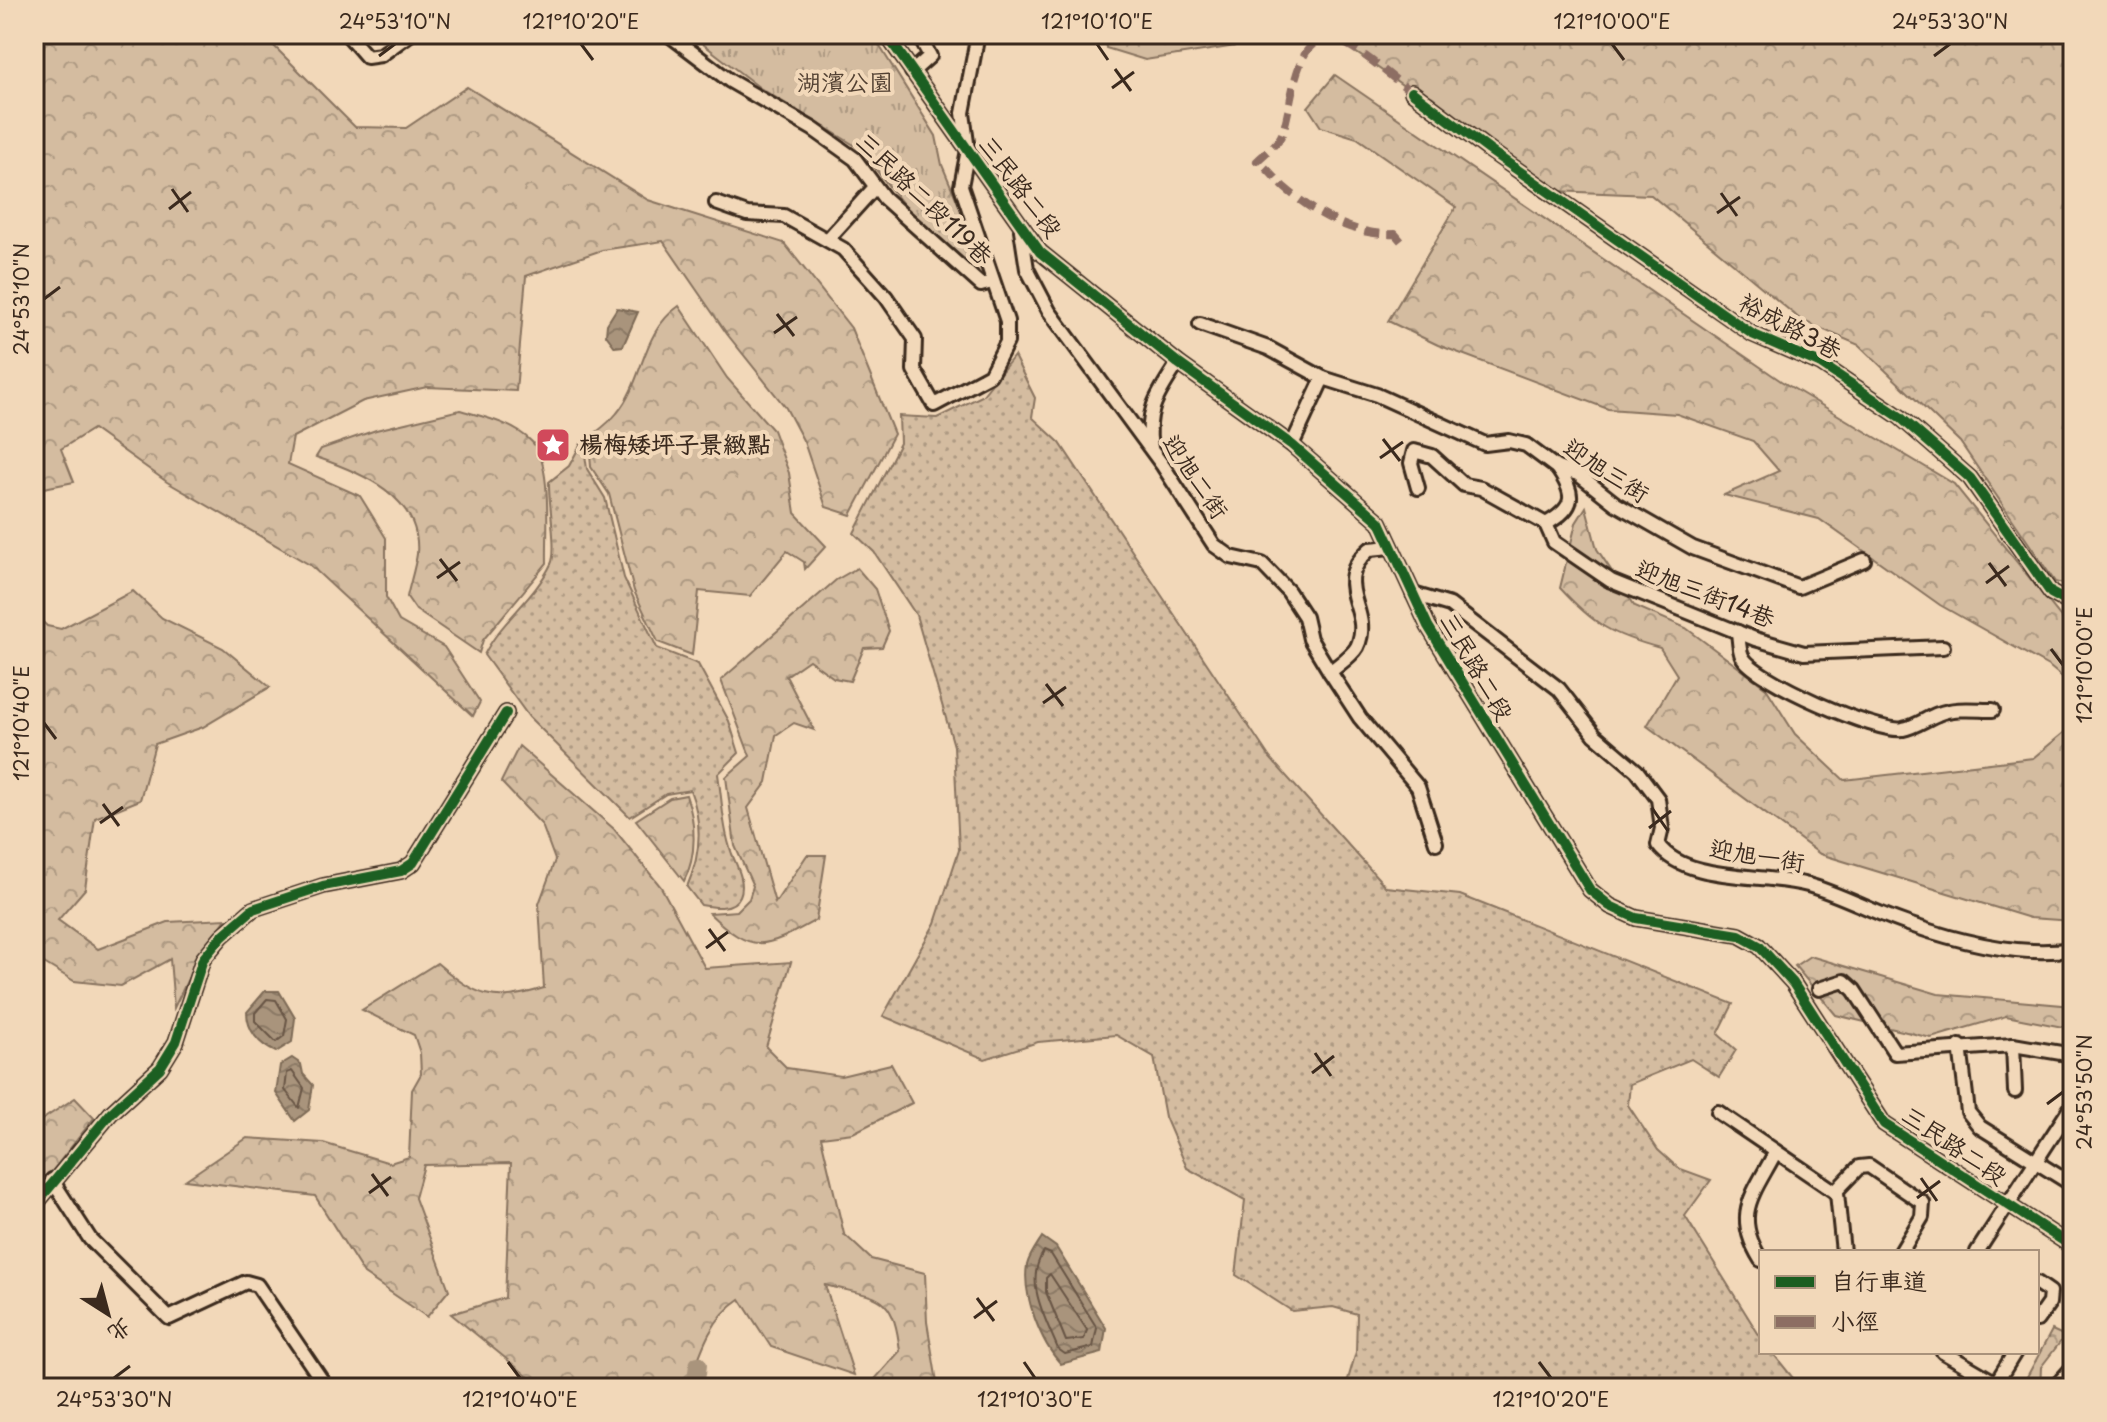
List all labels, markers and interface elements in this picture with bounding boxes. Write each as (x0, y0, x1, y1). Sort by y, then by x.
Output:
text: 24°53'10"N (339, 6, 451, 36)
text: 121°10'20"E (523, 6, 639, 36)
text: 121°10'10"E (1041, 6, 1153, 36)
text: 121°10'00"E (1553, 6, 1671, 36)
text: 24°53'30"N (1892, 6, 2008, 36)
park label: 湖濱公園 (797, 63, 893, 99)
street label: 三民路二段119巷 (849, 123, 1002, 272)
street label: 三民路二段 (971, 127, 1072, 245)
text: 24°53'10"N (6, 243, 36, 355)
street label: 裕成路3巷 (1733, 283, 1849, 367)
place label: 楊梅矮坪子景緻點 (579, 425, 771, 461)
place icon: 楊梅矮坪子景緻點 (534, 426, 572, 464)
street label: 迎旭二街 (1155, 426, 1238, 526)
street label: 迎旭三街 (1557, 428, 1657, 511)
street label: 迎旭三街14巷 (1631, 549, 1781, 635)
street label: 三民路二段 (1432, 605, 1523, 727)
text: 121°10'00"E (2069, 606, 2099, 724)
text: 121°10'40"E (6, 665, 36, 781)
street label: 迎旭一街 (1707, 829, 1808, 879)
text: 24°53'50"N (2069, 1034, 2099, 1150)
street label: 三民路二段 (1895, 1096, 2015, 1193)
legend (1759, 1250, 2039, 1354)
text: 自行車道 (1831, 1262, 1927, 1298)
north arrow (68, 1274, 148, 1354)
text: 小徑 (1831, 1302, 1879, 1338)
text: 北 (102, 1312, 139, 1351)
text: 24°53'30"N (56, 1384, 172, 1414)
text: 121°10'40"E (462, 1384, 578, 1414)
text: 121°10'30"E (977, 1384, 1093, 1414)
text: 121°10'20"E (1493, 1384, 1609, 1414)

